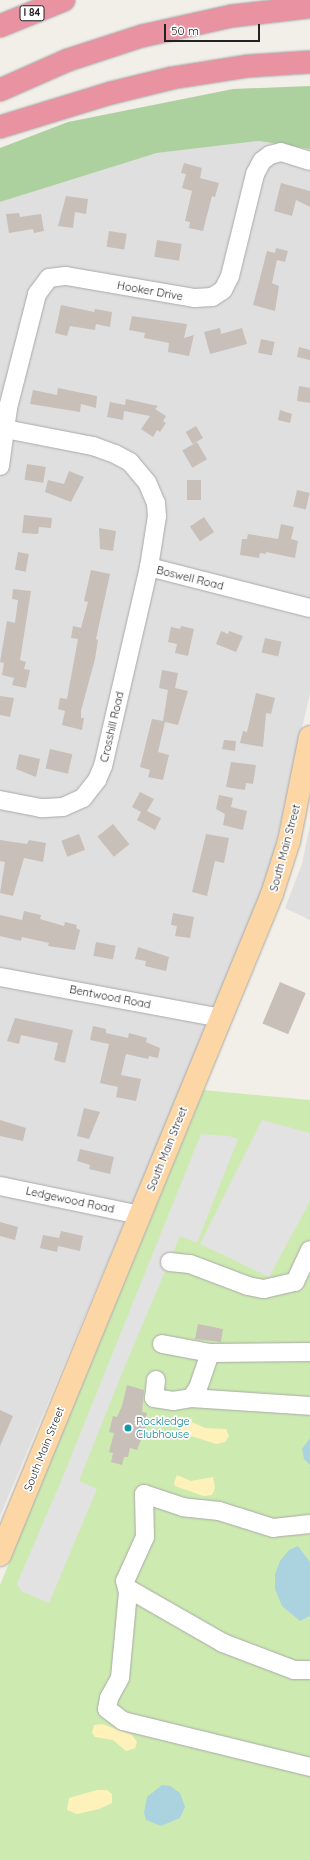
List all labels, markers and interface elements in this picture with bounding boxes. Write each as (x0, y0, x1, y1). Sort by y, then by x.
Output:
road number: I 84 (19, 5, 45, 21)
scale bar (166, 16, 262, 42)
text: 50 m (171, 23, 199, 38)
street label: Hooker Drive (116, 279, 184, 303)
street label: Boswell Road (155, 563, 225, 593)
street label: Crosshill Road (97, 690, 127, 764)
street label: South Main Street (267, 803, 303, 893)
street label: Bentwood Road (68, 983, 152, 1011)
street label: South Main Street (144, 1105, 190, 1193)
street label: Ledgewood Road (25, 1184, 115, 1216)
street label: South Main Street (21, 1405, 67, 1493)
place label: Rockledge Clubhouse (136, 1415, 190, 1441)
marker: Rockledge Clubhouse (123, 1423, 133, 1433)

